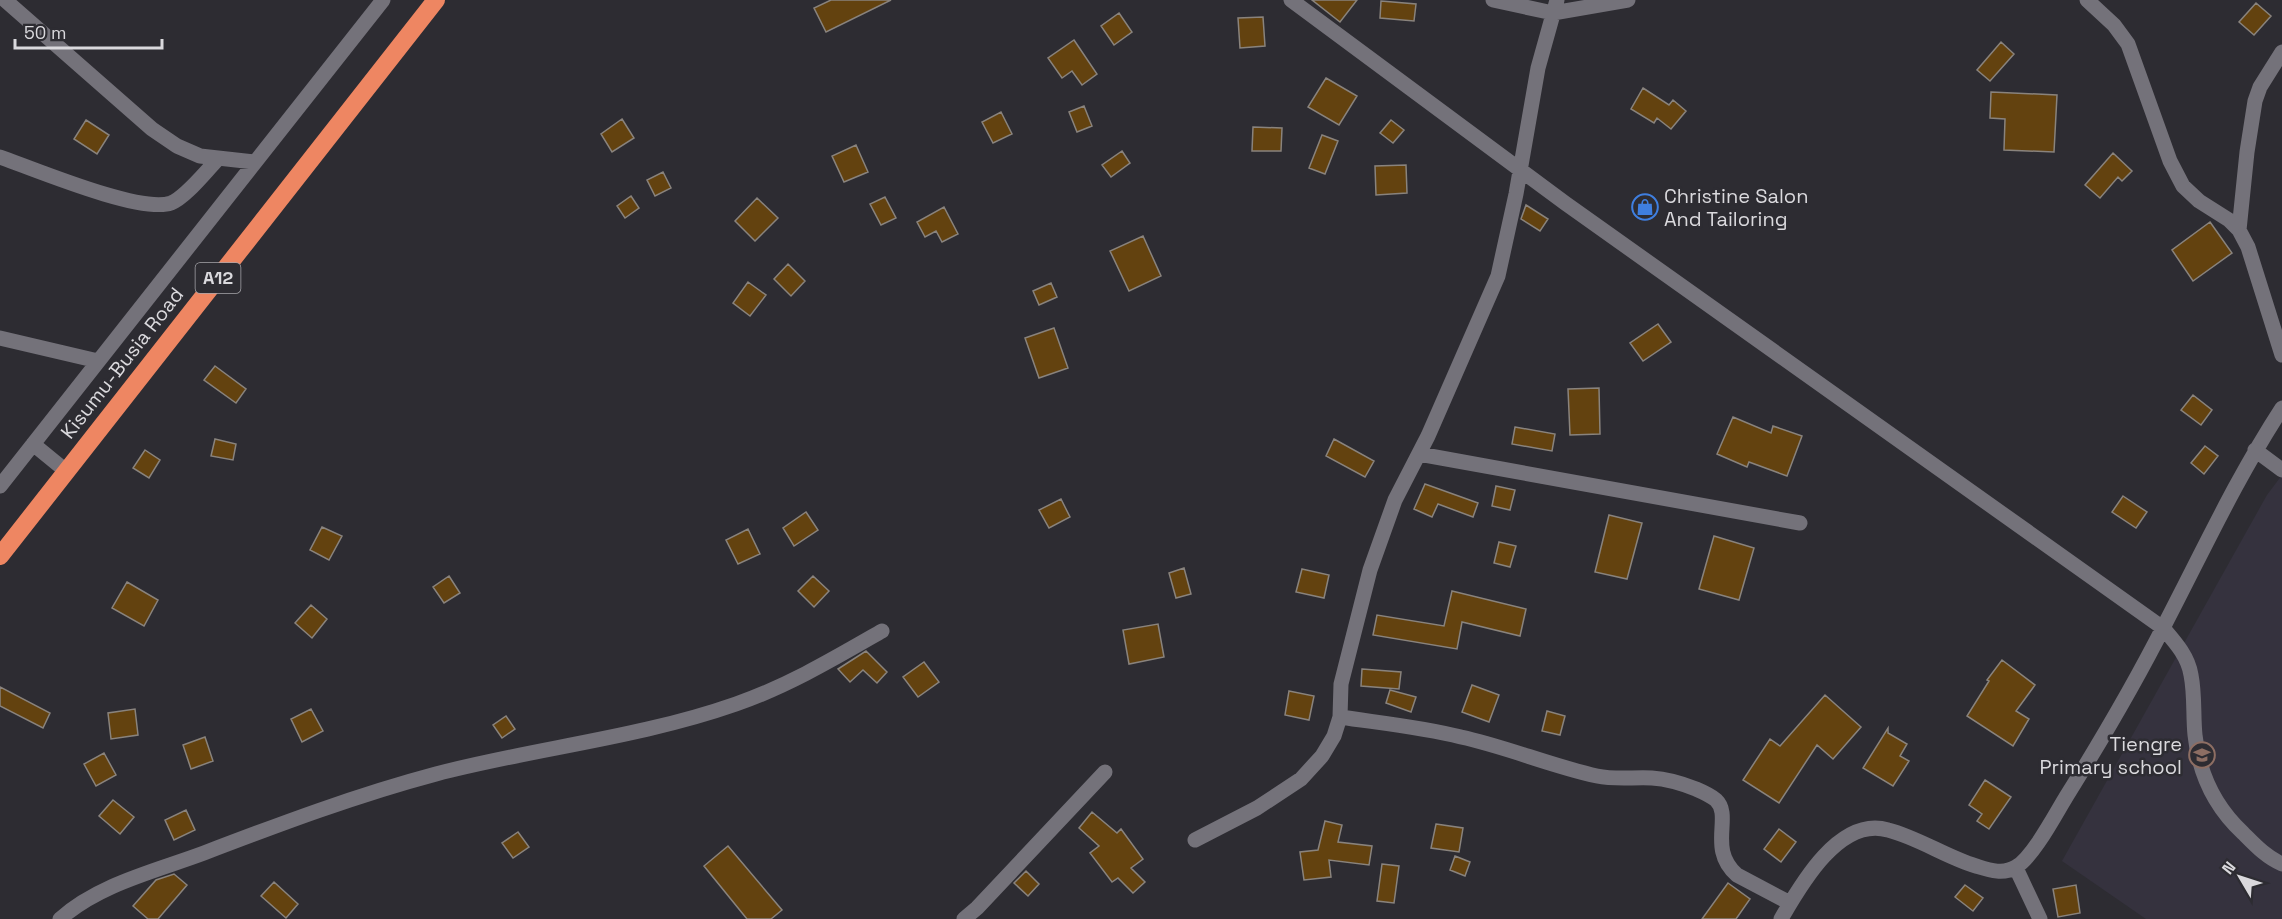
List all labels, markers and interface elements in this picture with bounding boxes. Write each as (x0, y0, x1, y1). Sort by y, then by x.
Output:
scale bar (15, 12, 162, 50)
text: 50 m (24, 21, 66, 44)
place label: Christine Salon And Tailoring (1664, 183, 1808, 232)
shop icon: Christine Salon And Tailoring (1630, 192, 1660, 222)
road number: A12 (196, 263, 240, 293)
street label: Kisumu-Busia Road (55, 282, 189, 444)
place label: Tiengre Primary school (2040, 731, 2182, 780)
school or university icon: Tiengre Primary school (2187, 740, 2217, 770)
north arrow (2210, 847, 2270, 907)
text: N (2217, 857, 2240, 879)

